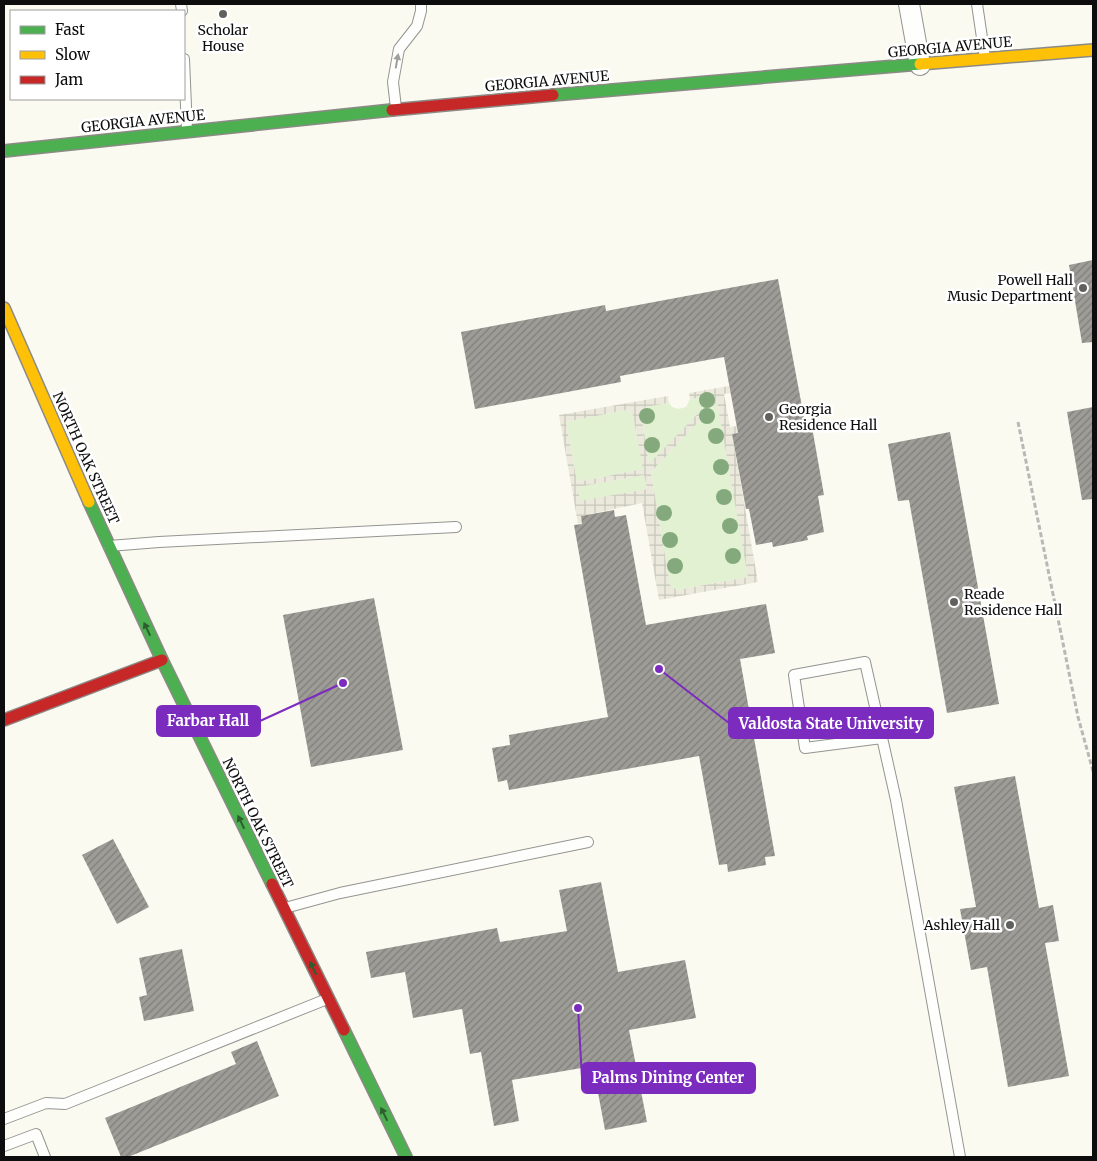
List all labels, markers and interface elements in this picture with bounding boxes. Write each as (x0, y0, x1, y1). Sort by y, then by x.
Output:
marker: Scholar House (217, 8, 229, 20)
legend (10, 10, 185, 100)
text: Fast (55, 20, 85, 39)
place label: Scholar House (198, 21, 248, 55)
street label: GEORGIA AVENUE (887, 33, 1013, 61)
text: Slow (55, 45, 90, 64)
one-way arrow (393, 52, 401, 68)
street label: GEORGIA AVENUE (484, 67, 610, 95)
text: Jam (54, 70, 83, 89)
street label: GEORGIA AVENUE (80, 106, 206, 136)
place label: Powell Hall Music Department (947, 271, 1074, 305)
marker: Powell Hall Music Department (1077, 282, 1089, 294)
street label: NORTH OAK STREET (49, 389, 123, 527)
place label: Georgia Residence Hall (779, 400, 878, 434)
marker: Georgia Residence Hall (763, 411, 775, 423)
place label: Reade Residence Hall (964, 585, 1063, 619)
marker: Reade Residence Hall (948, 596, 960, 608)
one-way arrow (143, 621, 151, 636)
callout: Farbar Hall (157, 706, 260, 736)
callout: Valdosta State University (729, 708, 933, 738)
text: Farbar Hall (167, 711, 249, 730)
text: Valdosta State University (738, 714, 923, 733)
street label: NORTH OAK STREET (219, 755, 297, 891)
one-way arrow (237, 815, 245, 829)
place label: Ashley Hall (923, 916, 1001, 934)
marker: Ashley Hall (1004, 919, 1016, 931)
one-way arrow (308, 961, 316, 975)
callout: Palms Dining Center (582, 1063, 755, 1093)
text: Palms Dining Center (592, 1068, 744, 1087)
one-way arrow (380, 1106, 388, 1121)

